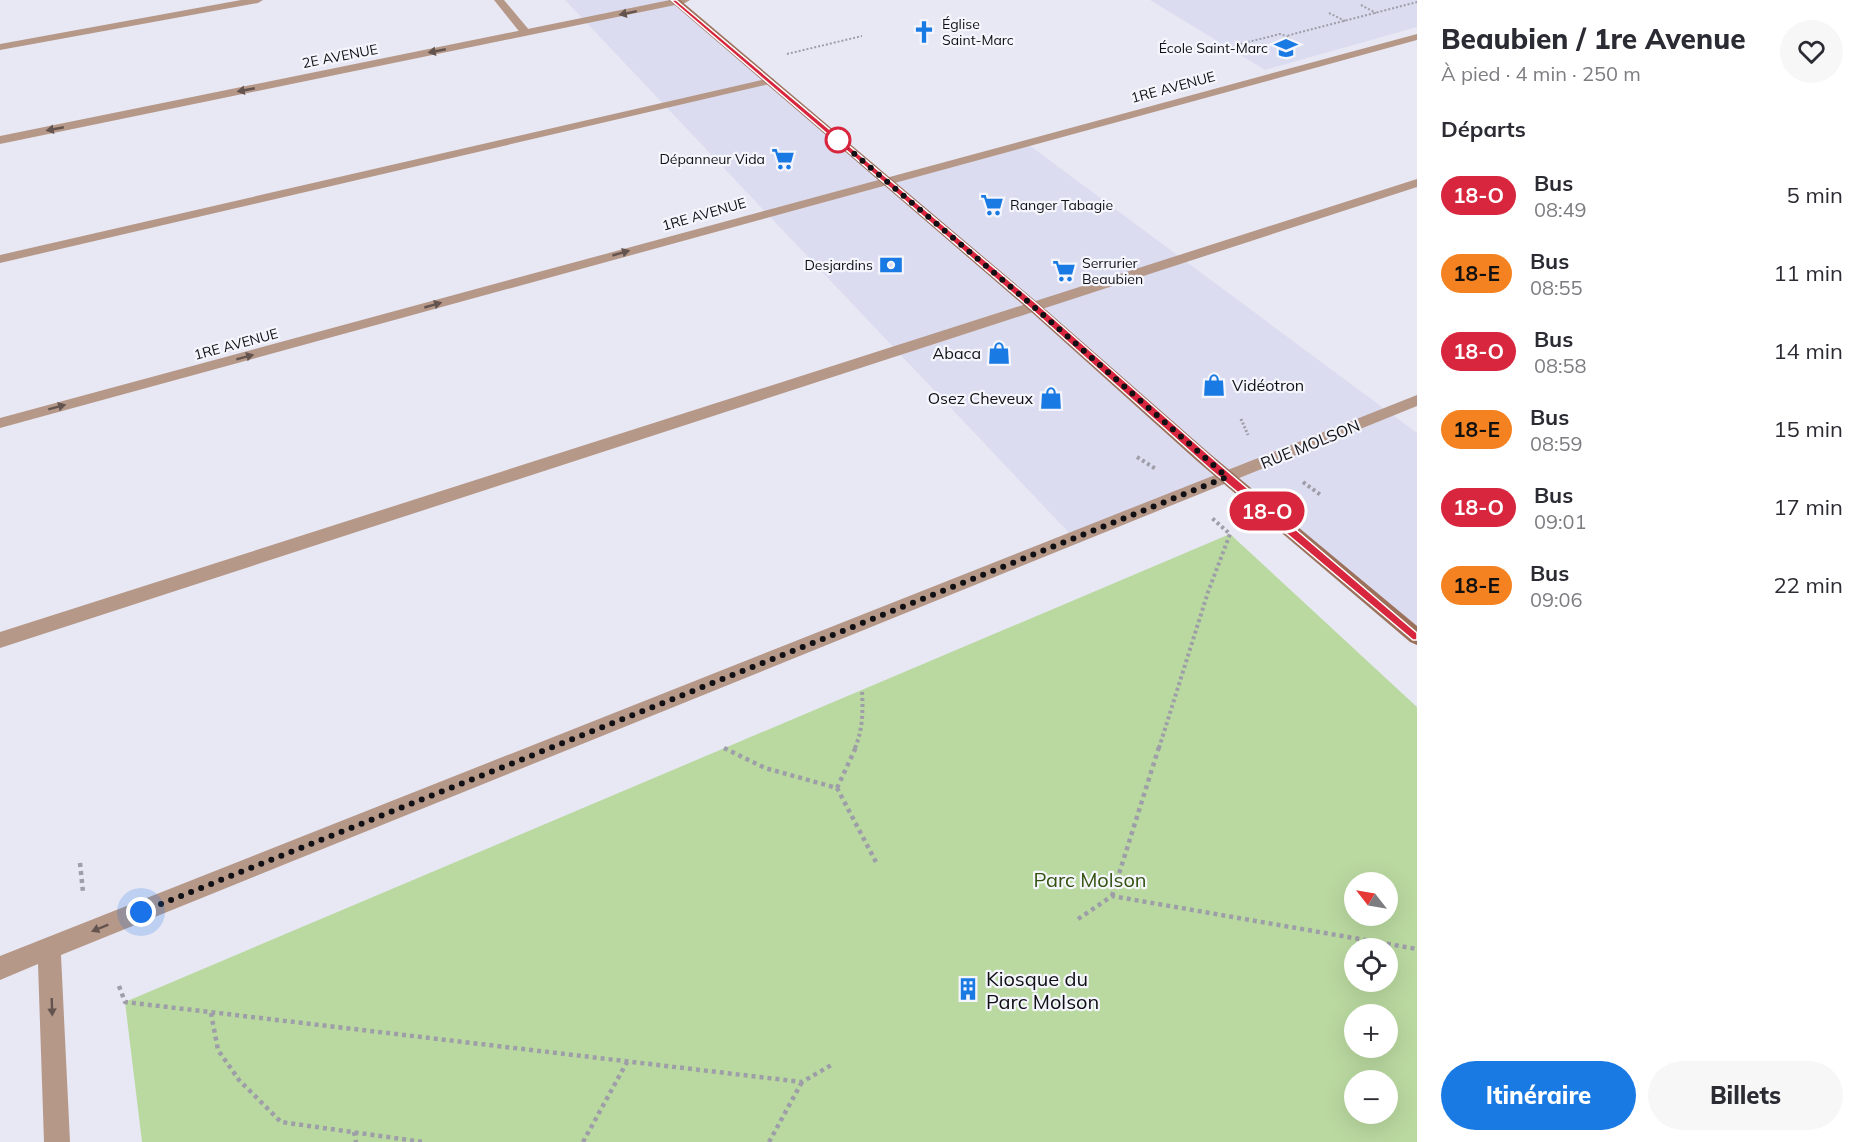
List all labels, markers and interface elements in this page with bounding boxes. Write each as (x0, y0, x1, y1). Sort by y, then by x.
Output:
one-way arrow (619, 8, 637, 18)
place label: Église Saint-Marc (942, 15, 1014, 49)
church icon: Église Saint-Marc (911, 19, 937, 45)
button: heart (1780, 20, 1843, 83)
text: Beaubien / 1re Avenue (1441, 21, 1746, 56)
school or university icon: École Saint-Marc (1273, 35, 1299, 61)
place label: École Saint-Marc (1159, 39, 1268, 57)
street label: 2E AVENUE (301, 40, 379, 72)
one-way arrow (427, 47, 446, 56)
text: À pied · 4 min · 250 m (1441, 61, 1641, 86)
street label: 1RE AVENUE (1129, 67, 1217, 107)
one-way arrow (236, 86, 255, 95)
text: Départs (1441, 115, 1526, 143)
one-way arrow (45, 125, 64, 134)
unlabelled marker (825, 127, 851, 153)
supermarket icon: Dépanneur Vida (770, 146, 796, 172)
place label: Dépanneur Vida (659, 150, 765, 168)
text: Bus (1534, 169, 1573, 197)
text: 5 min (1787, 181, 1843, 209)
text: 18-O (1453, 182, 1504, 208)
supermarket icon: Ranger Tabagie (979, 192, 1005, 218)
street label: 1RE AVENUE (660, 193, 748, 235)
place label: Ranger Tabagie (1010, 196, 1113, 214)
text: 08:49 (1534, 197, 1587, 222)
text: Bus (1530, 247, 1569, 275)
one-way arrow (612, 248, 630, 257)
bank icon: Desjardins (878, 252, 904, 278)
place label: Serrurier Beaubien (1082, 254, 1143, 288)
place label: Desjardins (804, 256, 873, 274)
supermarket icon: Serrurier Beaubien (1051, 258, 1077, 284)
text: 11 min (1773, 259, 1843, 287)
text: 18-E (1453, 260, 1500, 286)
text: 08:55 (1530, 275, 1582, 300)
one-way arrow (424, 300, 442, 310)
street label: 1RE AVENUE (192, 324, 280, 364)
text: Bus (1534, 325, 1573, 353)
text: 14 min (1773, 337, 1843, 365)
text: 18-O (1453, 338, 1504, 364)
shop icon: Abaca (986, 340, 1012, 366)
place label: Abaca (933, 343, 981, 363)
one-way arrow (236, 352, 254, 361)
text: 08:58 (1534, 353, 1587, 378)
shop icon: Vidéotron (1201, 372, 1227, 398)
place label: Vidéotron (1232, 375, 1304, 395)
shop icon: Osez Cheveux (1038, 385, 1064, 411)
place label: Osez Cheveux (928, 388, 1033, 408)
one-way arrow (47, 402, 66, 412)
text: Bus (1530, 403, 1569, 431)
street label: RUE MOLSON (1258, 415, 1362, 473)
text: 15 min (1773, 415, 1843, 443)
text: 18-E (1453, 416, 1500, 442)
text: 08:59 (1530, 431, 1582, 456)
text: Bus (1534, 481, 1573, 509)
line badge: 18-O (1225, 492, 1309, 530)
text: 17 min (1773, 493, 1843, 521)
text: 18-O (1453, 494, 1504, 520)
text: 18-O (1242, 498, 1292, 524)
text: 09:01 (1534, 509, 1587, 534)
text: Bus (1530, 559, 1569, 587)
text: 22 min (1773, 571, 1843, 599)
text: 18-E (1453, 572, 1500, 598)
text: 09:06 (1530, 587, 1582, 612)
park label: Parc Molson (1033, 867, 1147, 892)
north arrow (1344, 872, 1398, 926)
map controls (1344, 872, 1398, 1124)
your location (126, 897, 156, 927)
one-way arrow (91, 924, 109, 934)
button: locate (1344, 938, 1398, 992)
place label: Kiosque du Parc Molson (986, 966, 1099, 1014)
building icon: Kiosque du Parc Molson (955, 976, 981, 1002)
one-way arrow (47, 997, 56, 1016)
button: + (1344, 1004, 1398, 1058)
button: Itinéraire (1441, 1061, 1636, 1130)
button: Billets (1648, 1061, 1843, 1130)
button: − (1344, 1070, 1398, 1124)

